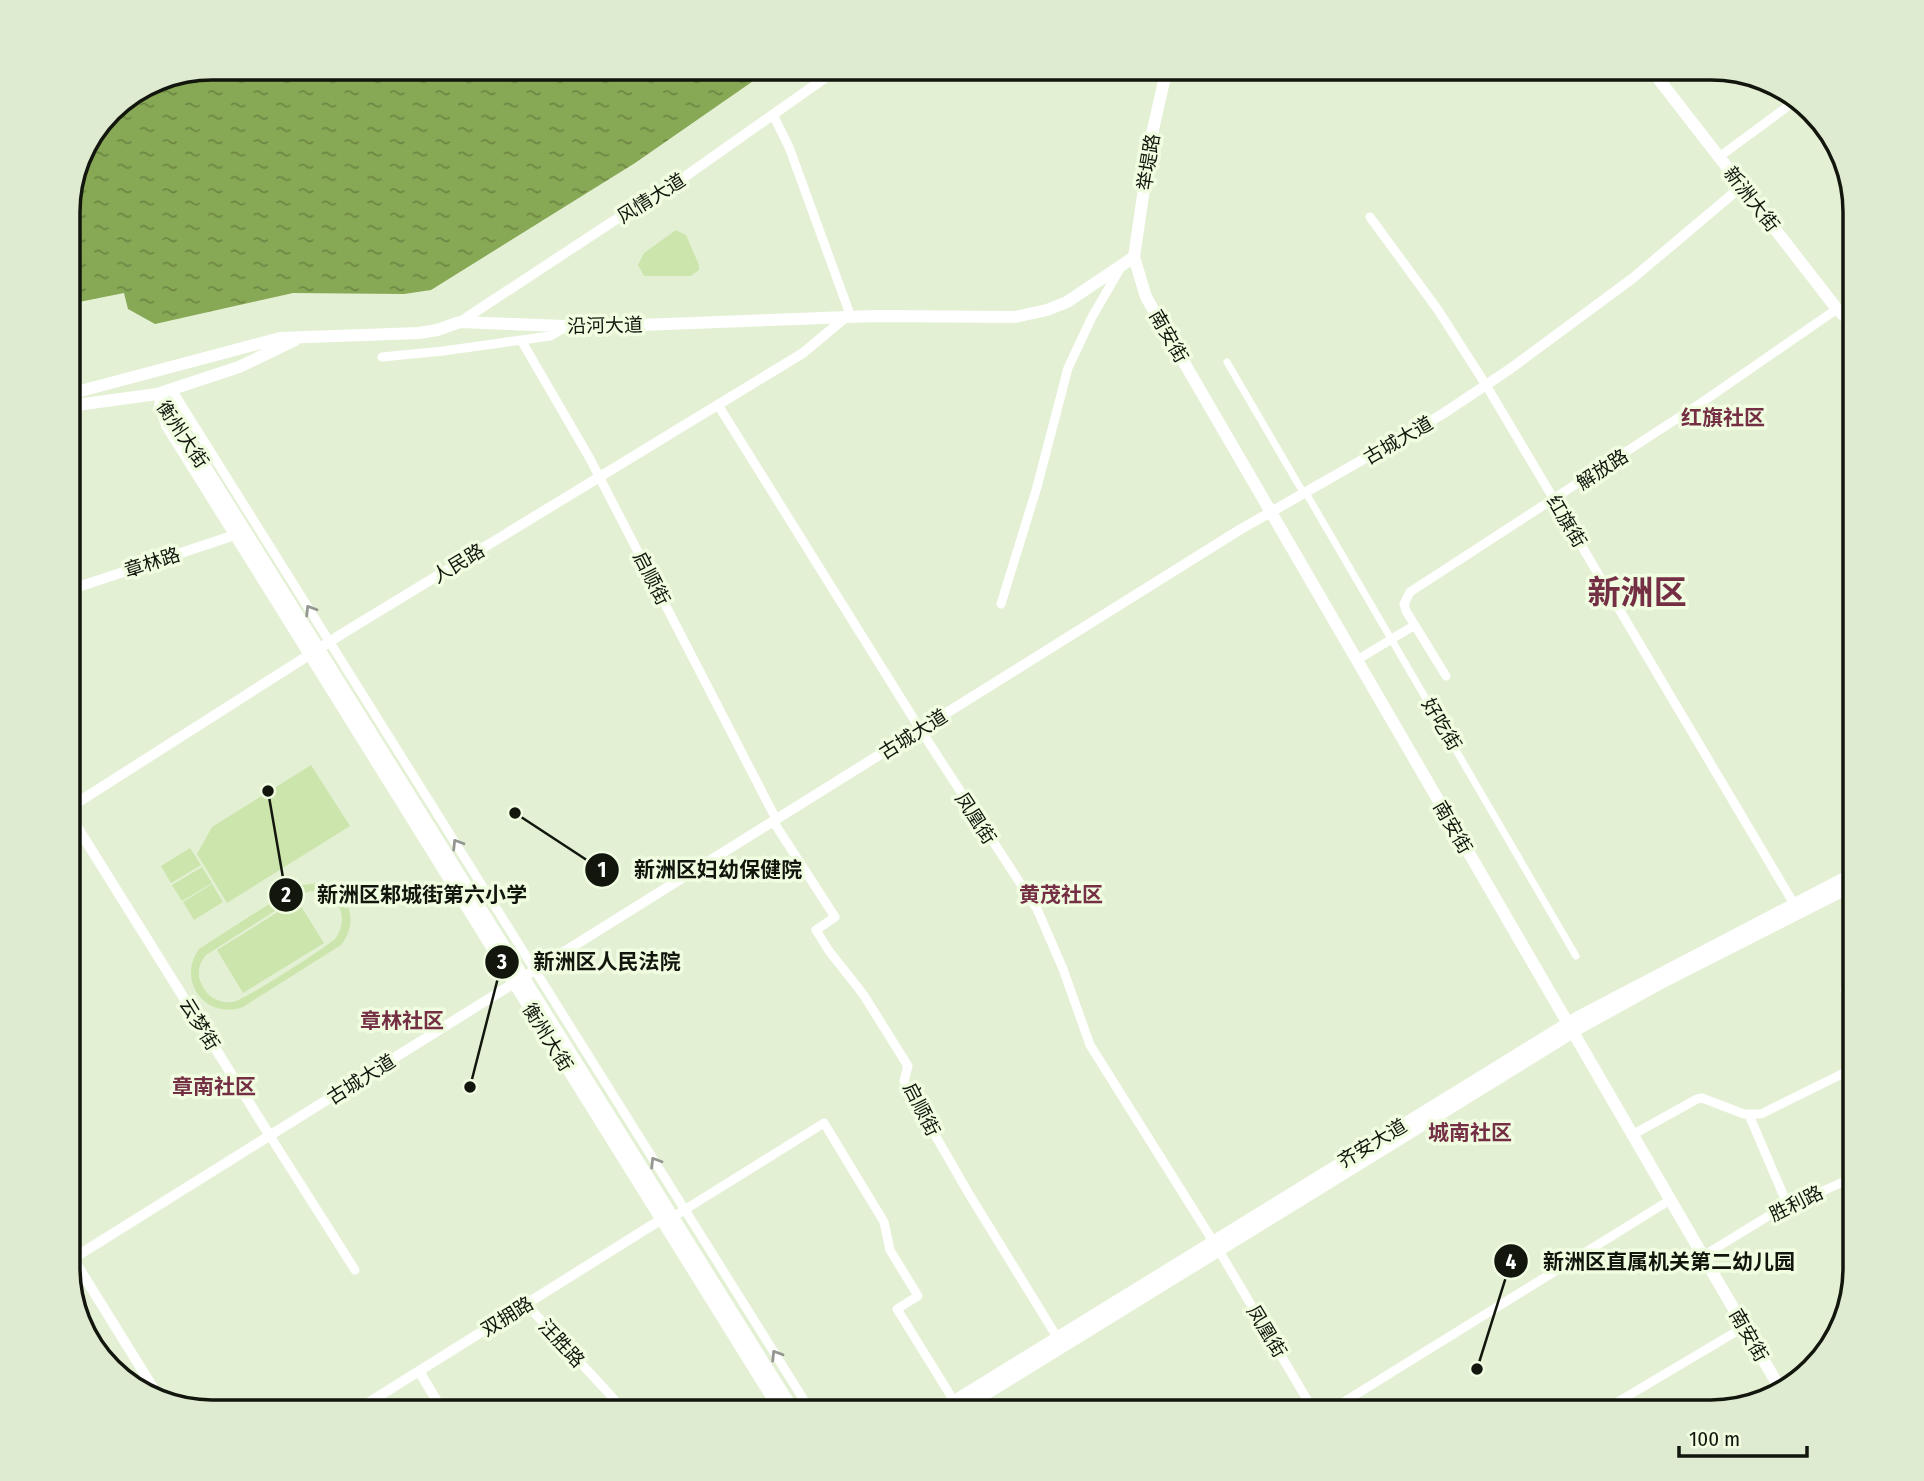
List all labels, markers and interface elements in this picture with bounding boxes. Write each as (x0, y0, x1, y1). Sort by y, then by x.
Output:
street label: 举堤路 (1133, 132, 1164, 192)
street label: 新洲大街 (1719, 162, 1784, 236)
street label: 风情大道 (613, 169, 690, 228)
street label: 南安街 (1144, 306, 1193, 367)
street label: 沿河大道 (567, 313, 643, 338)
street label: 衡州大街 (152, 396, 213, 472)
district label: 红旗社区 (1681, 405, 1765, 431)
street label: 古城大道 (1360, 411, 1437, 469)
street label: 解放路 (1572, 444, 1632, 495)
street label: 红旗街 (1542, 491, 1591, 552)
street label: 人民路 (428, 539, 489, 588)
street label: 章林路 (121, 543, 183, 582)
street label: 启顺街 (628, 548, 675, 609)
district label: 新洲区 (1588, 573, 1687, 613)
one-way arrow (306, 604, 319, 617)
street label: 好吃街 (1417, 694, 1466, 755)
street label: 古城大道 (875, 705, 952, 764)
street label: 凤凰街 (950, 788, 1001, 848)
street label: 南安街 (1428, 797, 1477, 858)
one-way arrow (452, 839, 465, 852)
callout: 新洲区妇幼保健院 (585, 849, 816, 891)
text: 1 (598, 857, 606, 883)
text: 新洲区妇幼保健院 (634, 857, 802, 883)
callout: 新洲区邾城街第六小学 (268, 874, 541, 916)
text: 2 (280, 882, 291, 908)
text: 新洲区邾城街第六小学 (317, 882, 527, 908)
district label: 黄茂社区 (1019, 882, 1103, 908)
callout: 新洲区人民法院 (484, 941, 694, 983)
text: 3 (496, 949, 507, 975)
text: 新洲区人民法院 (534, 949, 681, 975)
street label: 云梦街 (175, 994, 224, 1055)
street label: 衡州大街 (518, 999, 577, 1076)
district label: 章林社区 (360, 1008, 444, 1034)
street label: 古城大道 (323, 1050, 400, 1109)
district label: 章南社区 (172, 1074, 256, 1100)
street label: 启顺街 (898, 1079, 945, 1140)
street label: 齐安大道 (1334, 1114, 1411, 1173)
district label: 城南社区 (1428, 1120, 1512, 1146)
one-way arrow (651, 1156, 664, 1169)
street label: 胜利路 (1766, 1181, 1827, 1226)
callout: 新洲区直属机关第二幼儿园 (1494, 1240, 1809, 1282)
text: 4 (1506, 1249, 1517, 1275)
text: 新洲区直属机关第二幼儿园 (1543, 1249, 1795, 1275)
street label: 双拥路 (477, 1292, 538, 1341)
street label: 凤凰街 (1242, 1301, 1291, 1362)
street label: 南安街 (1724, 1305, 1773, 1366)
street label: 汪胜路 (534, 1315, 589, 1372)
one-way arrow (771, 1349, 784, 1362)
scale bar (1679, 1414, 1807, 1458)
text: 100 m (1689, 1426, 1740, 1452)

